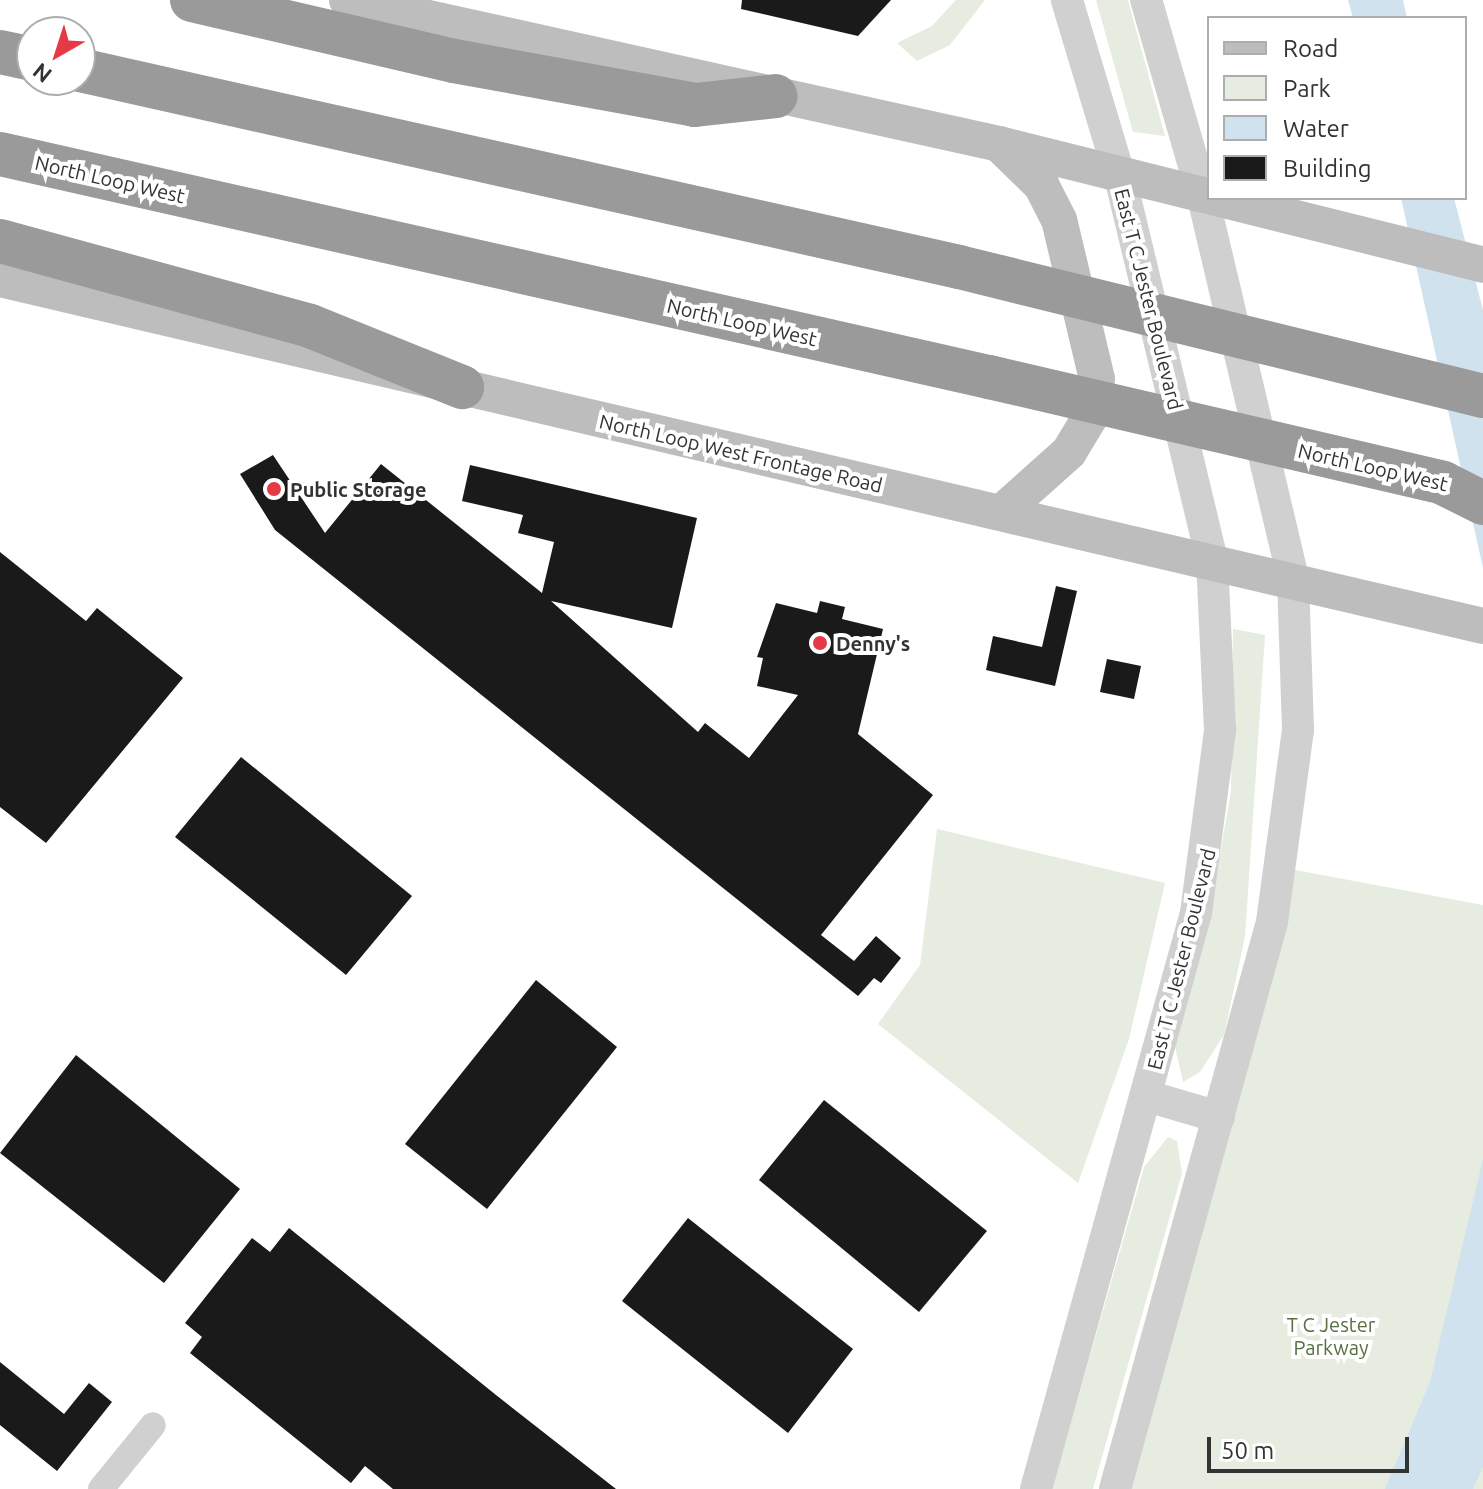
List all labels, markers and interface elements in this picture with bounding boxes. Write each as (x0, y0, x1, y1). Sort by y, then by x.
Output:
north arrow (16, 16, 96, 96)
legend (1207, 16, 1467, 200)
text: Road (1283, 35, 1338, 62)
text: N (28, 59, 56, 88)
text: Park (1283, 75, 1331, 102)
text: Water (1283, 115, 1349, 142)
street label: North Loop West (33, 150, 187, 208)
text: Building (1283, 155, 1371, 182)
street label: East T C Jester Boulevard (1110, 186, 1188, 412)
street label: North Loop West (665, 293, 819, 351)
street label: North Loop West Frontage Road (597, 409, 885, 497)
street label: North Loop West (1296, 438, 1450, 496)
place label: Public Storage (290, 477, 426, 501)
marker: Public Storage (265, 480, 283, 498)
place label: Denny's (836, 631, 910, 655)
marker: Denny's (811, 634, 829, 652)
street label: East T C Jester Boulevard (1142, 846, 1220, 1072)
park label: T C Jester Parkway (1287, 1312, 1375, 1359)
scale bar (1211, 1421, 1413, 1471)
text: 50 m (1221, 1437, 1274, 1464)

